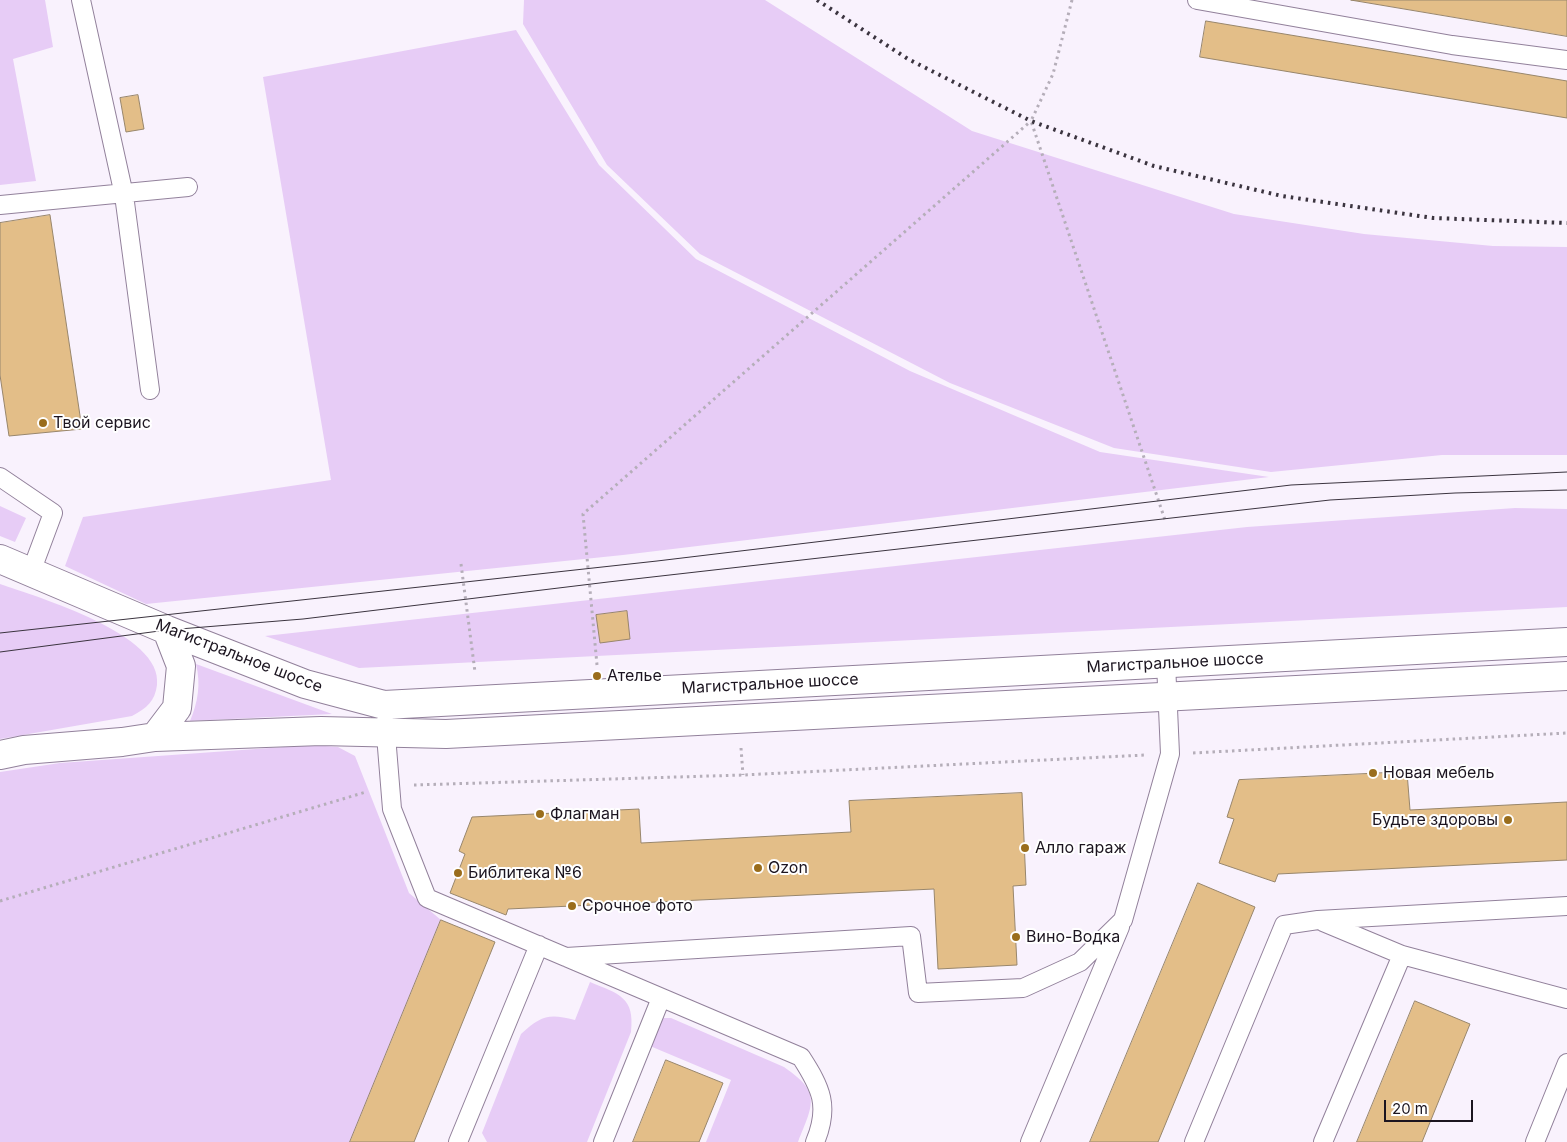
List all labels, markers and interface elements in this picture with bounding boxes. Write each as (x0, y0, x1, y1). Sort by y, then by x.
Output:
place label: Твой сервис (53, 413, 151, 433)
marker: Твой сервис (37, 417, 49, 429)
street label: Магистральное шоссе (153, 615, 325, 697)
street label: Магистральное шоссе (1086, 649, 1264, 677)
place label: Ателье (607, 666, 662, 686)
marker: Ателье (591, 670, 603, 682)
street label: Магистральное шоссе (681, 670, 859, 698)
place label: Новая мебель (1383, 763, 1494, 783)
marker: Новая мебель (1367, 767, 1379, 779)
place label: Флагман (550, 804, 619, 824)
marker: Флагман (534, 808, 546, 820)
place label: Будьте здоровы (1372, 810, 1498, 830)
marker: Будьте здоровы (1502, 814, 1514, 826)
place label: Алло гараж (1035, 838, 1126, 858)
marker: Алло гараж (1019, 842, 1031, 854)
place label: Ozon (768, 858, 808, 878)
marker: Ozon (752, 862, 764, 874)
place label: Библитека №6 (468, 863, 582, 883)
marker: Библитека №6 (452, 867, 464, 879)
place label: Срочное фото (582, 896, 693, 916)
marker: Срочное фото (566, 900, 578, 912)
place label: Вино-Водка (1026, 927, 1120, 947)
marker: Вино-Водка (1010, 931, 1022, 943)
scale bar (1387, 1090, 1476, 1122)
text: 20 m (1392, 1099, 1428, 1118)

